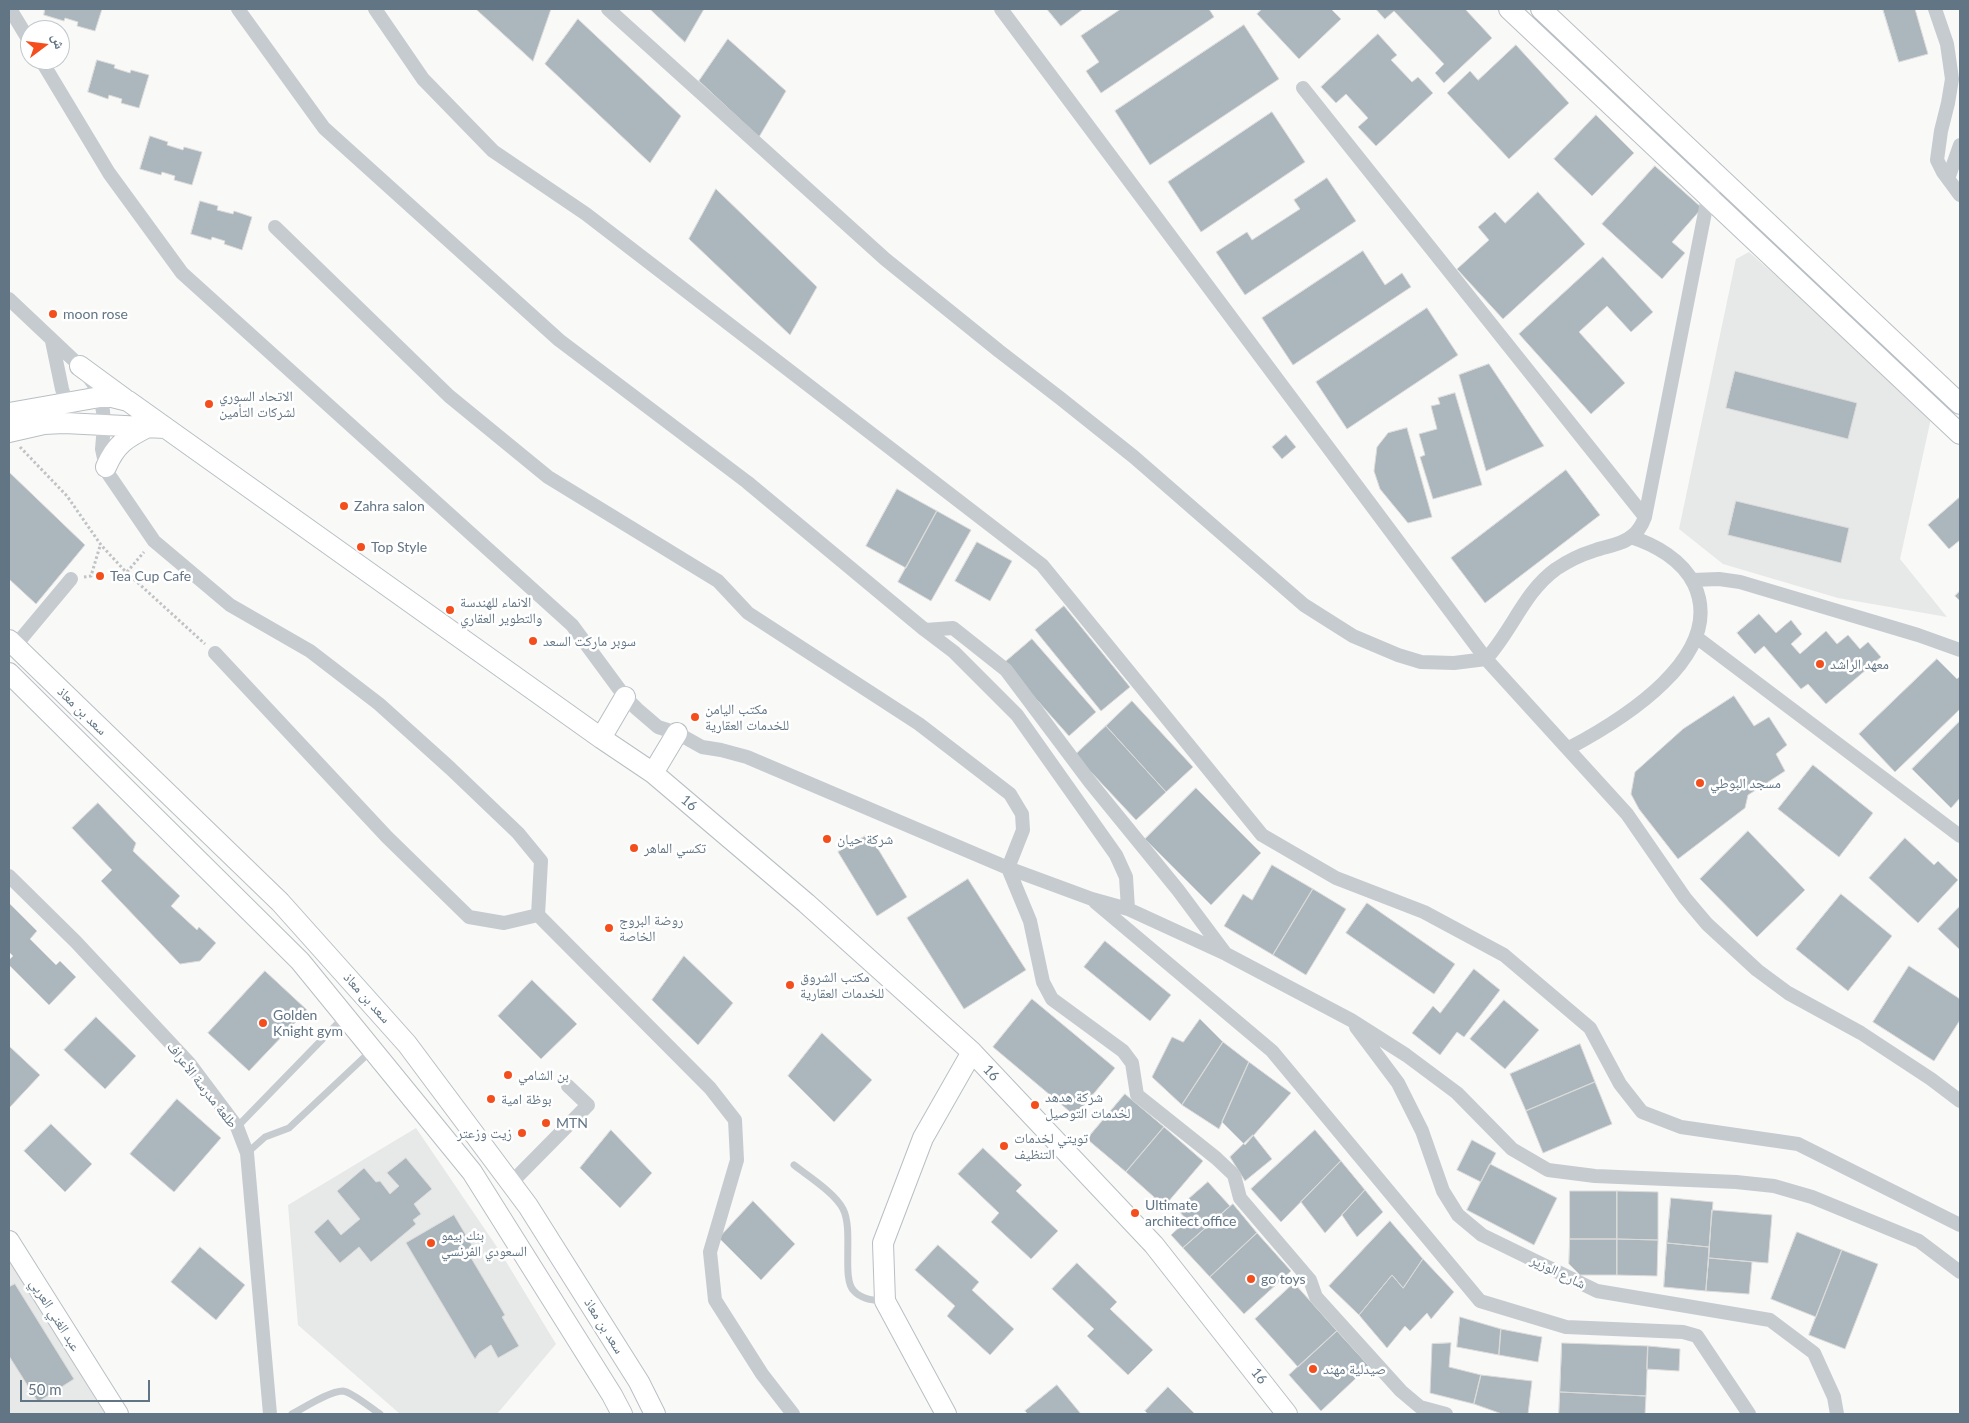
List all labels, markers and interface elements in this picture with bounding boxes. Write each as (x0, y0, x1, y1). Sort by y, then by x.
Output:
north arrow (20, 20, 70, 70)
text: ش (49, 32, 69, 51)
place label: moon rose (63, 306, 128, 322)
marker: moon rose (47, 308, 59, 320)
place label: الاتحاد السوري لشركات التأمين (219, 388, 295, 421)
marker: الاتحاد السوري لشركات التأمين (203, 398, 215, 410)
place label: Zahra salon (354, 498, 425, 514)
marker: Zahra salon (338, 500, 350, 512)
place label: Top Style (371, 539, 427, 555)
marker: Top Style (355, 541, 367, 553)
place label: Tea Cup Cafe (110, 568, 191, 584)
marker: Tea Cup Cafe (94, 570, 106, 582)
place label: الانماء للهندسة والتطوير العقاري (460, 594, 542, 626)
marker: الانماء للهندسة والتطوير العقاري (444, 604, 456, 616)
place label: سوبر ماركت السعد (543, 633, 636, 649)
marker: سوبر ماركت السعد (527, 635, 539, 647)
place label: معهد الراشد (1830, 656, 1889, 672)
marker: معهد الراشد (1814, 658, 1826, 670)
street label: سعد بن معاذ (54, 683, 110, 739)
place label: مكتب اليامن للخدمات العقارية (705, 701, 789, 734)
marker: مكتب اليامن للخدمات العقارية (689, 711, 701, 723)
place label: مسجد البوطي (1710, 775, 1781, 791)
marker: مسجد البوطي (1694, 777, 1706, 789)
street label: 16 (677, 791, 701, 815)
place label: شركة حيان (837, 831, 893, 847)
marker: شركة حيان (821, 833, 833, 845)
place label: تكسي الماهر (644, 840, 706, 856)
marker: تكسي الماهر (628, 842, 640, 854)
place label: روضة البروج الخاصة (619, 912, 683, 944)
marker: روضة البروج الخاصة (603, 922, 615, 934)
street label: سعد بن معاذ (340, 969, 394, 1027)
place label: مكتب الشروق للخدمات العقارية (800, 969, 884, 1002)
marker: مكتب الشروق للخدمات العقارية (784, 979, 796, 991)
place label: Golden Knight gym (273, 1007, 343, 1040)
marker: Golden Knight gym (257, 1017, 269, 1029)
street label: طلعة مدرسة الأعراف (163, 1039, 241, 1131)
street label: 16 (979, 1061, 1003, 1085)
place label: بن الشامي (518, 1067, 569, 1083)
marker: بن الشامي (502, 1069, 514, 1081)
place label: شركة هدهد لخدمات التوصيل (1045, 1089, 1130, 1122)
place label: بوظة امية (501, 1091, 552, 1107)
marker: بوظة امية (485, 1093, 497, 1105)
marker: شركة هدهد لخدمات التوصيل (1029, 1099, 1041, 1111)
place label: MTN (556, 1115, 588, 1131)
marker: MTN (540, 1117, 552, 1129)
place label: زيت وزعتر (457, 1125, 512, 1141)
marker: زيت وزعتر (516, 1127, 528, 1139)
place label: تويتي لخدمات التنظيف (1014, 1130, 1088, 1162)
marker: تويتي لخدمات التنظيف (998, 1140, 1010, 1152)
place label: Ultimate architect office (1145, 1197, 1236, 1230)
marker: Ultimate architect office (1129, 1207, 1141, 1219)
place label: بنك بيمو السعودي الفرنسي (441, 1227, 527, 1260)
marker: بنك بيمو السعودي الفرنسي (425, 1237, 437, 1249)
street label: شارع الوزير (1528, 1252, 1588, 1292)
place label: go toys (1261, 1271, 1306, 1287)
marker: go toys (1245, 1273, 1257, 1285)
street label: عبد الغني العربي (26, 1276, 84, 1354)
street label: سعد بن معاذ (580, 1295, 628, 1357)
place label: صيدلية مهند (1323, 1361, 1386, 1377)
marker: صيدلية مهند (1307, 1363, 1319, 1375)
street label: 16 (1247, 1364, 1271, 1388)
scale bar (22, 1370, 152, 1402)
text: 50 m (28, 1380, 62, 1398)

